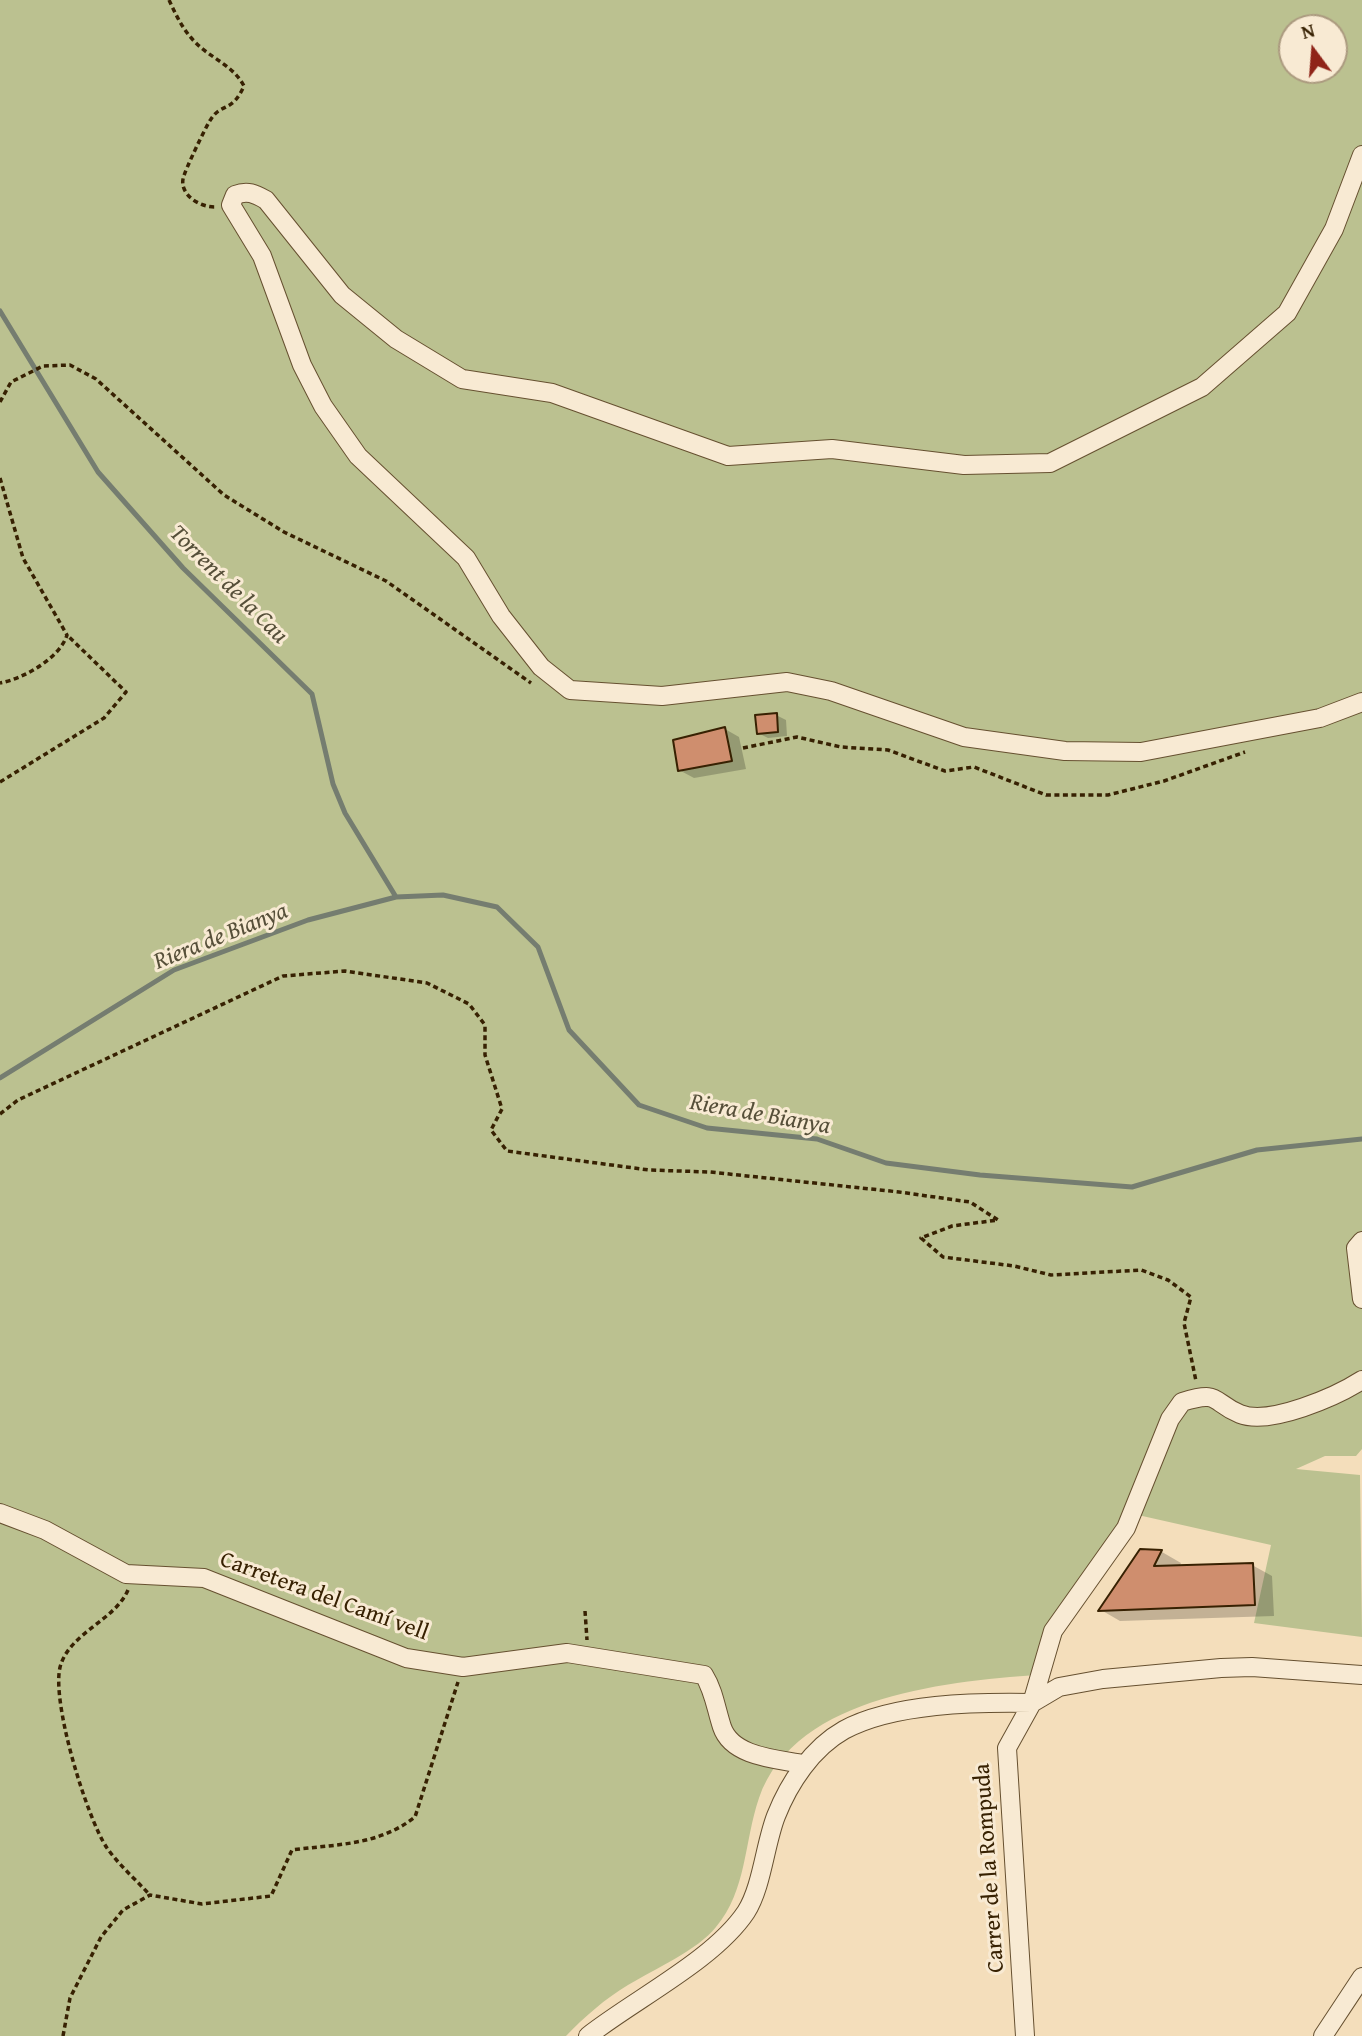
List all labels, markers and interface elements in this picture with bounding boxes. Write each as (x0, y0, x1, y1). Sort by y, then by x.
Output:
north arrow (1278, 14, 1348, 84)
text: N (1298, 16, 1318, 46)
water label: Torrent de la Cau (162, 519, 294, 651)
water label: Riera de Bianya (150, 897, 292, 977)
water label: Riera de Bianya (688, 1089, 832, 1141)
street label: Carretera del Camí vell (216, 1546, 432, 1648)
street label: Carrer de la Rompuda (969, 1762, 1011, 1974)

